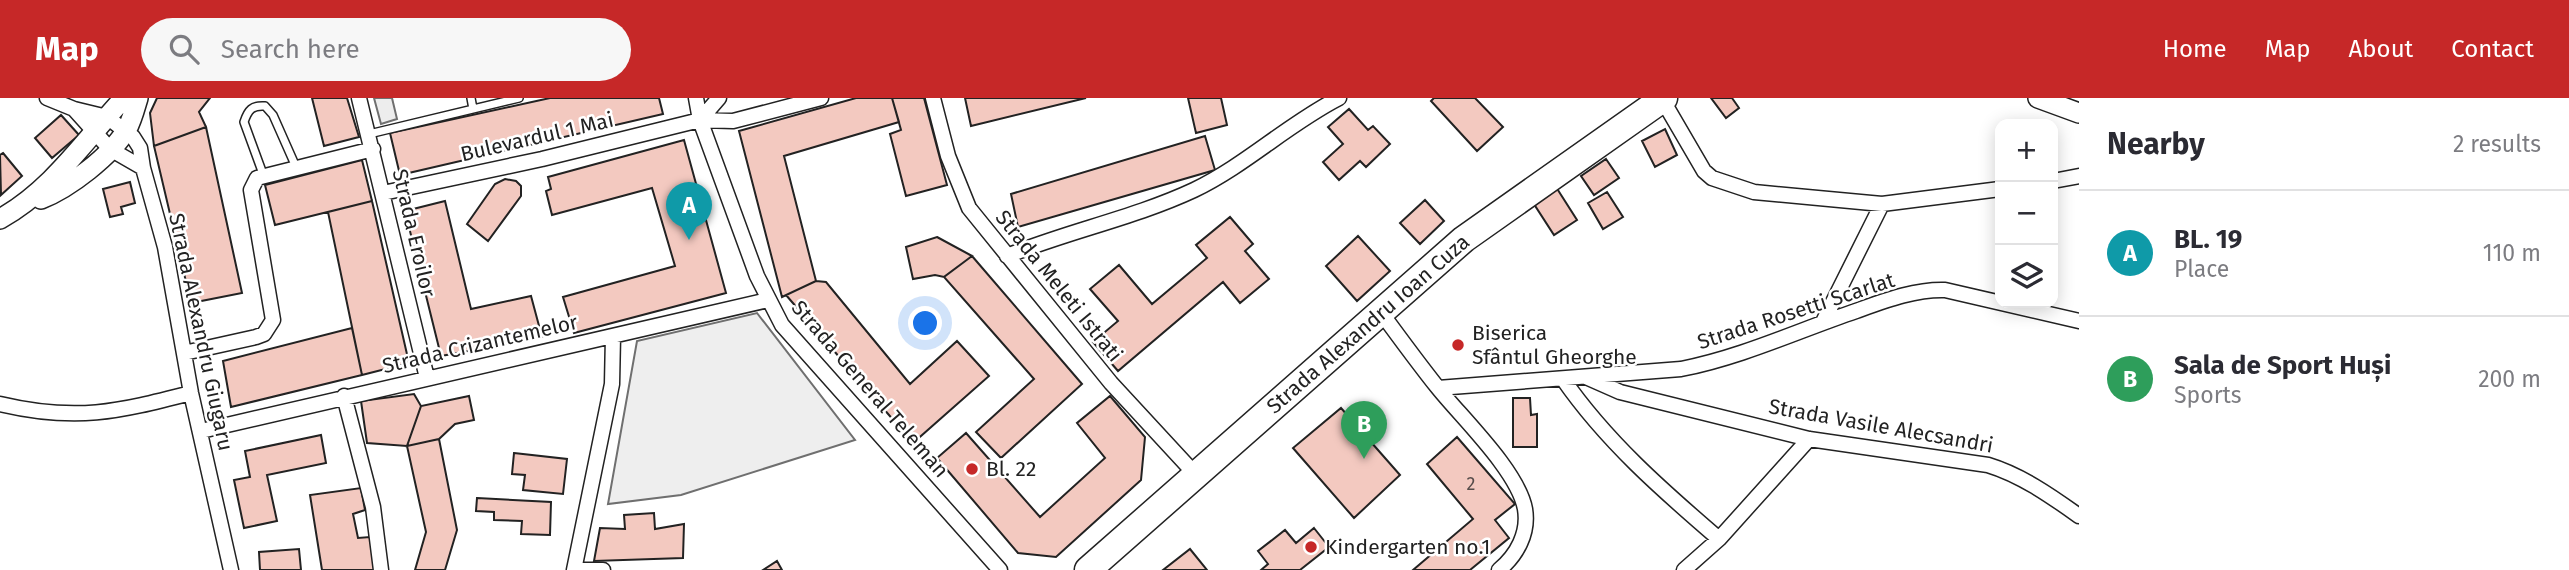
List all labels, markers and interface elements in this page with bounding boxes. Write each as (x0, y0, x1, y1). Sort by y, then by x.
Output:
search box (141, 18, 631, 81)
text: Map (35, 29, 99, 69)
icon: search (165, 30, 203, 68)
text: Search here (221, 34, 360, 65)
text: Home (2163, 35, 2227, 63)
text: Map (2265, 35, 2311, 63)
text: About (2349, 35, 2413, 63)
text: Contact (2451, 35, 2534, 63)
street label: Bulevardul 1 Mai (458, 107, 616, 167)
map controls (1995, 119, 2058, 308)
button: + (1995, 119, 2058, 182)
text: Nearby (2107, 126, 2205, 162)
text: 2 results (2453, 130, 2541, 158)
street label: Strada Eroilor (387, 167, 441, 299)
pin: A (666, 182, 712, 240)
button: − (1995, 182, 2058, 245)
street label: Strada Meleti Istrati (990, 205, 1128, 367)
street label: Strada Alexandru Giugaru (163, 211, 239, 453)
text: BL. 19 (2174, 224, 2242, 255)
street label: Strada Alexandru Ioan Cuza (1261, 229, 1475, 419)
text: A (2123, 239, 2137, 267)
text: 110 m (2483, 239, 2541, 267)
button: layers (1995, 245, 2058, 308)
text: Place (2174, 255, 2229, 283)
street label: Strada Rosetti Scarlat (1694, 267, 1898, 355)
street label: Strada General Teleman (786, 295, 954, 483)
your location (908, 306, 942, 340)
street label: Strada Crizantemelor (380, 309, 580, 379)
place label: Biserica Sfântul Gheorghe (1472, 320, 1637, 370)
marker: Biserica Sfântul Gheorghe (1450, 337, 1466, 353)
text: Sala de Sport Huși (2174, 350, 2391, 381)
text: B (2123, 365, 2137, 393)
text: 200 m (2478, 365, 2541, 393)
text: Sports (2174, 381, 2242, 409)
street label: Strada Vasile Alecsandri (1767, 393, 1995, 459)
pin: B (1341, 401, 1387, 459)
place label: Bl. 22 (986, 456, 1036, 482)
marker: Bl. 22 (964, 461, 980, 477)
house number: 2 (1467, 473, 1476, 495)
place label: Kindergarten no.1 (1325, 534, 1490, 560)
marker: Kindergarten no.1 (1303, 539, 1319, 555)

